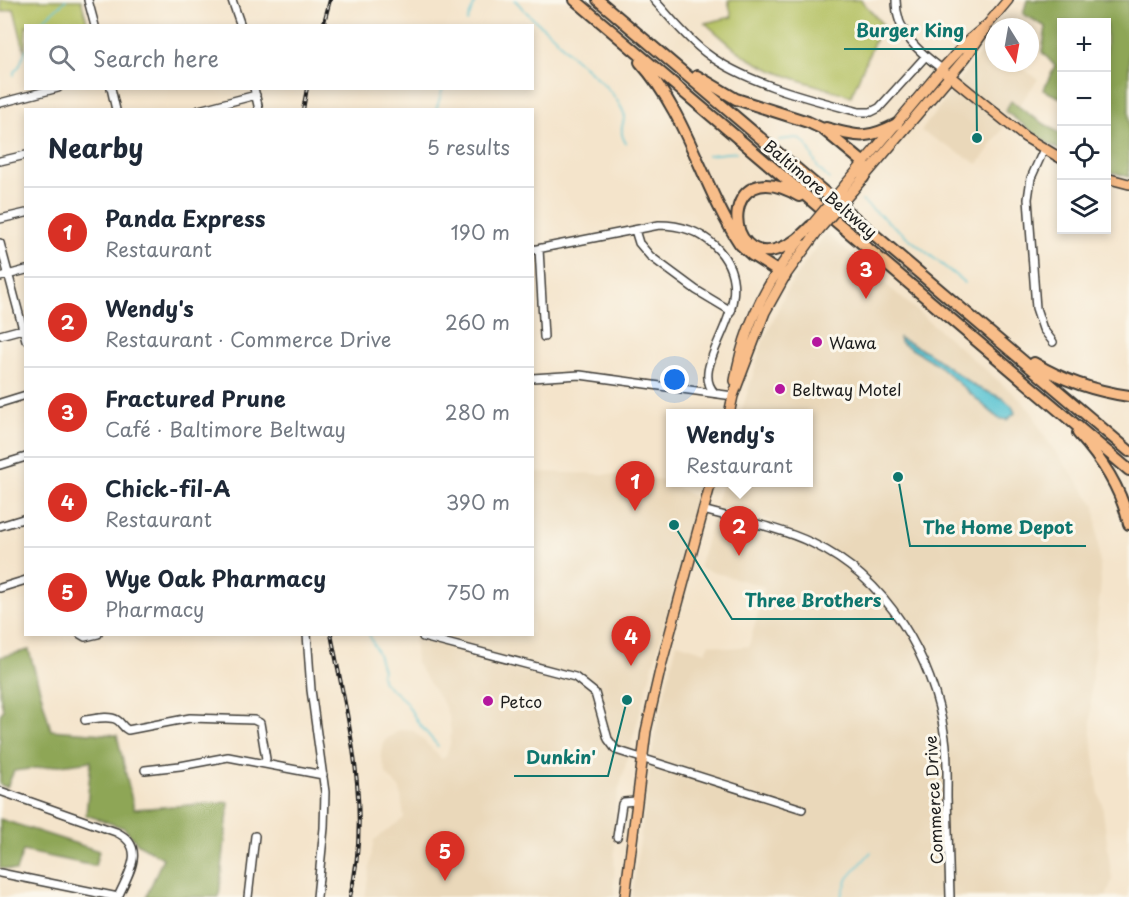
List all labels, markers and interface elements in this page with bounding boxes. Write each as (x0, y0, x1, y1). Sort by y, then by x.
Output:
callout: Burger King (844, 13, 976, 49)
text: Burger King (856, 16, 964, 43)
north arrow (985, 18, 1039, 72)
map controls (1057, 18, 1111, 234)
button: + (1057, 18, 1111, 72)
search box (24, 24, 534, 90)
icon: search (45, 41, 78, 74)
text: Search here (93, 41, 219, 74)
button: − (1057, 72, 1111, 126)
button: locate (1057, 126, 1111, 180)
text: Nearby (48, 128, 143, 167)
text: 5 results (427, 132, 510, 162)
street label: Baltimore Beltway (759, 133, 883, 243)
button: layers (1057, 180, 1111, 234)
text: Panda Express (105, 201, 265, 234)
text: 1 (63, 217, 72, 247)
text: 190 m (451, 217, 510, 247)
text: Restaurant (105, 234, 212, 264)
pin: 3 (846, 250, 886, 299)
text: Wendy's (105, 291, 194, 324)
text: 2 (60, 307, 75, 337)
text: 260 m (445, 307, 510, 337)
text: Restaurant · Commerce Drive (105, 324, 391, 354)
place label: Wawa (829, 330, 876, 354)
marker: Wawa (810, 335, 824, 349)
your location (660, 365, 689, 394)
place label: Beltway Motel (792, 377, 901, 401)
text: Fractured Prune (105, 381, 286, 414)
marker: Beltway Motel (773, 382, 787, 396)
text: 3 (61, 397, 74, 427)
text: 280 m (445, 397, 510, 427)
popup (666, 409, 813, 487)
text: Café · Baltimore Beltway (105, 414, 346, 444)
text: Wendy's (686, 417, 775, 450)
text: Restaurant (686, 450, 793, 480)
pin: 1 (616, 462, 654, 511)
text: Chick-fil-A (105, 471, 230, 504)
text: 4 (61, 487, 74, 517)
text: 390 m (446, 487, 510, 517)
text: Restaurant (105, 504, 212, 534)
pin: 2 (720, 506, 758, 556)
callout: The Home Depot (910, 510, 1086, 546)
text: The Home Depot (923, 513, 1074, 540)
text: Wye Oak Pharmacy (105, 561, 326, 594)
text: 5 (61, 577, 74, 607)
text: 750 m (447, 577, 510, 607)
callout: Three Brothers (732, 583, 894, 619)
text: Three Brothers (745, 586, 882, 613)
text: Pharmacy (105, 594, 205, 624)
pin: 4 (612, 616, 650, 666)
place label: Petco (500, 689, 542, 713)
marker: Petco (481, 694, 495, 708)
street label: Commerce Drive (918, 735, 948, 865)
callout: Dunkin' (514, 740, 608, 776)
text: Dunkin' (526, 743, 596, 770)
pin: 5 (426, 832, 464, 881)

